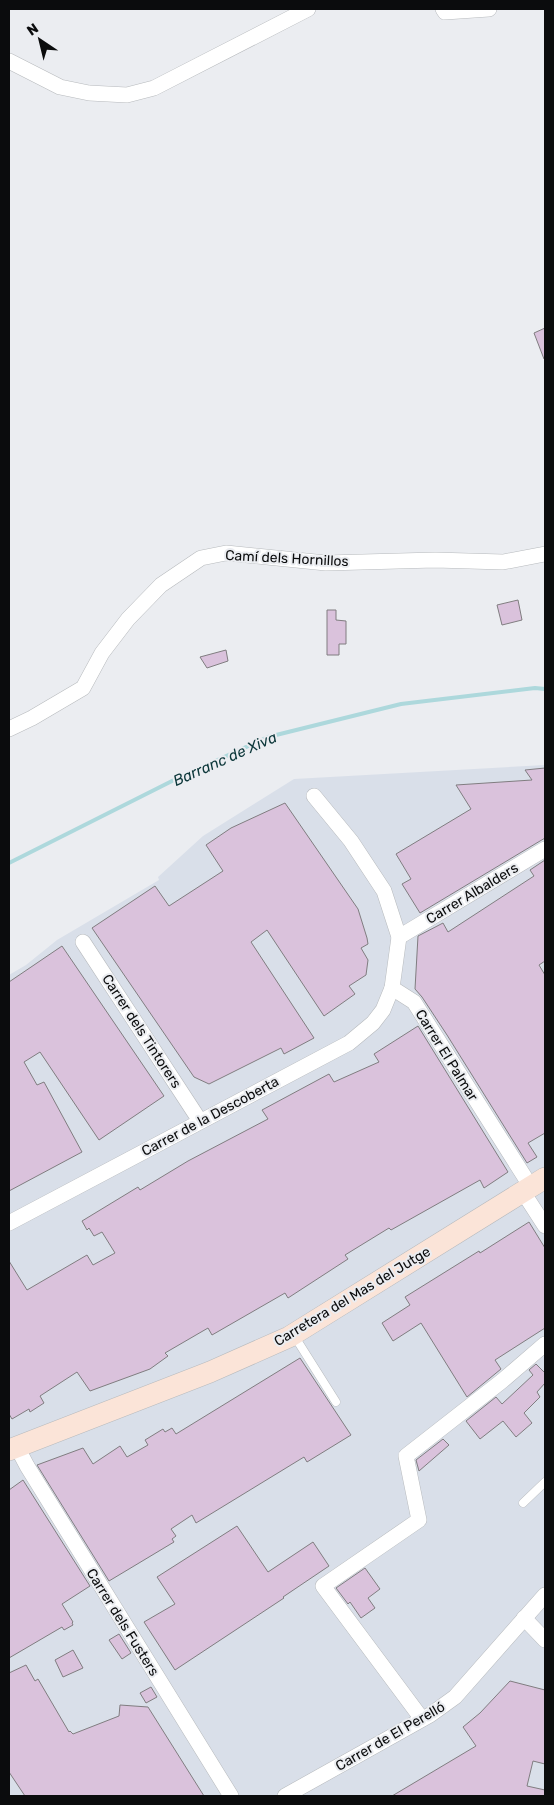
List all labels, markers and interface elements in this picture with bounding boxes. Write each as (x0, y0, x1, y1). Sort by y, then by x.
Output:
north arrow (15, 15, 65, 65)
text: N (24, 20, 42, 40)
street label: Camí dels Hornillos (225, 547, 349, 570)
water label: Barranc de Xiva (170, 728, 280, 790)
street label: Carrer Albalders (423, 859, 521, 928)
street label: Carrer dels Tintorers (98, 971, 185, 1091)
street label: Carrer El Palmar (412, 1006, 482, 1105)
street label: Carrer de la Descoberta (139, 1073, 282, 1160)
street label: Carretera del Mas del Jutge (271, 1243, 434, 1350)
street label: Carrer dels Fusters (83, 1565, 162, 1679)
street label: Carrer de El Perelló (333, 1698, 448, 1775)

